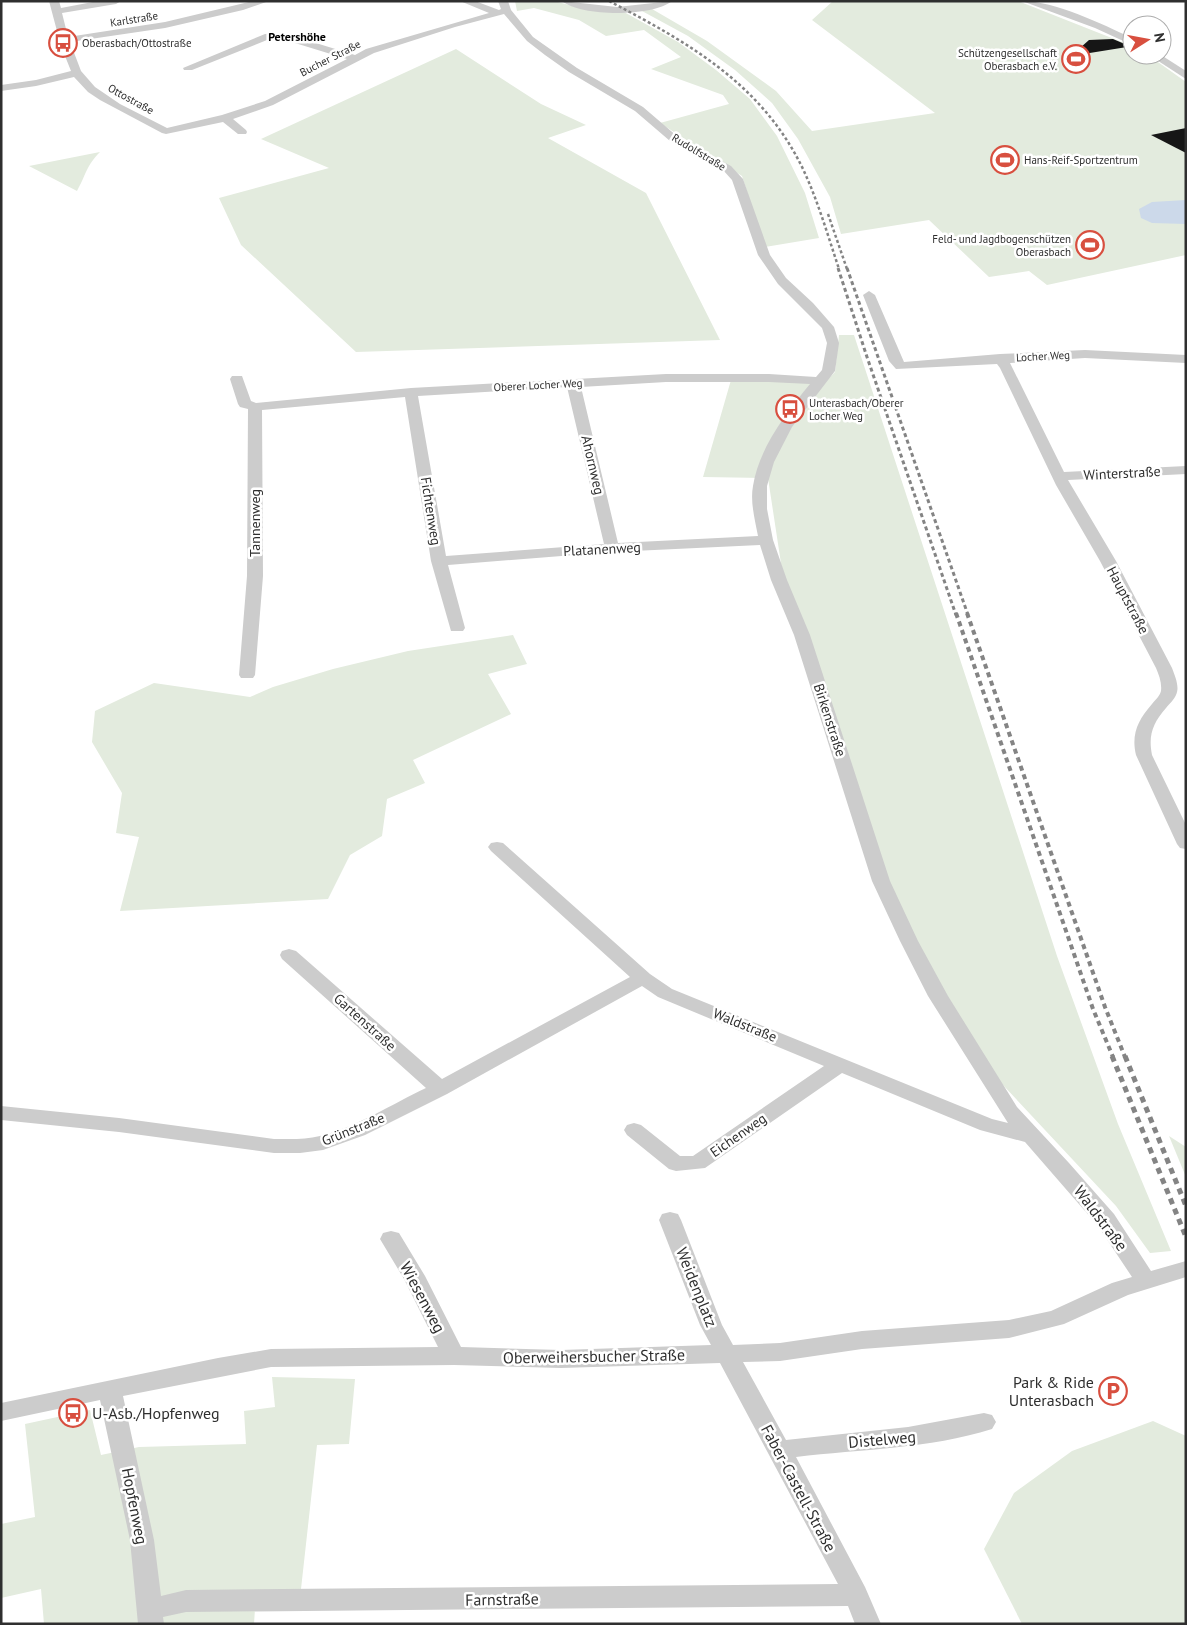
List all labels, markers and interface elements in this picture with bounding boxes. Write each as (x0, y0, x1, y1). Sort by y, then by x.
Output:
street label: Karlstraße (109, 8, 159, 30)
north arrow (1122, 15, 1172, 65)
bus stop icon: Oberasbach/Ottostraße (48, 28, 78, 58)
district label: Petershöhe (268, 29, 326, 44)
text: N (1150, 31, 1169, 44)
place label: Oberasbach/Ottostraße (82, 36, 192, 50)
street label: Bucher Straße (297, 36, 363, 79)
sports icon: Schützengesellschaft Oberasbach e.V. (1061, 44, 1091, 74)
place label: Schützengesellschaft Oberasbach e.V. (958, 46, 1057, 73)
street label: Ottostraße (106, 81, 157, 118)
street label: Rudolfstraße (669, 130, 729, 174)
sports icon: Hans-Reif-Sportzentrum (990, 145, 1020, 175)
place label: Hans-Reif-Sportzentrum (1024, 153, 1138, 167)
sports icon: Feld- und Jagdbogenschützen Oberasbach (1075, 230, 1105, 260)
place label: Feld- und Jagdbogenschützen Oberasbach (932, 232, 1071, 259)
street label: Locher Weg (1016, 348, 1070, 364)
street label: Oberer Locher Weg (493, 376, 583, 394)
bus stop icon: Unterasbach/Oberer Locher Weg (775, 394, 805, 424)
place label: Unterasbach/Oberer Locher Weg (809, 396, 904, 423)
street label: Ahornweg (577, 434, 609, 496)
street label: Winterstraße (1083, 462, 1161, 484)
street label: Fichtenweg (417, 476, 445, 546)
street label: Tannenweg (246, 489, 264, 557)
street label: Platanenweg (563, 538, 641, 560)
street label: Hauptstraße (1103, 563, 1153, 637)
street label: Birkenstraße (810, 681, 850, 759)
street label: Gartenstraße (330, 989, 400, 1055)
street label: Waldstraße (710, 1004, 780, 1046)
street label: Grünstraße (319, 1108, 387, 1150)
street label: Eichenweg (706, 1109, 770, 1161)
street label: Waldstraße (1070, 1181, 1132, 1255)
street label: Weidenplatz (672, 1244, 722, 1330)
street label: Wiesenweg (396, 1258, 450, 1336)
street label: Oberweihersbucher Straße (503, 1344, 685, 1368)
place label: Park & Ride Unterasbach (1009, 1372, 1094, 1410)
parking icon: Park & Ride Unterasbach (1098, 1376, 1128, 1406)
bus stop icon: U-Asb./Hopfenweg (58, 1398, 88, 1428)
place label: U-Asb./Hopfenweg (92, 1403, 220, 1423)
street label: Faber-Castell-Straße (757, 1421, 841, 1555)
street label: Distelweg (847, 1426, 917, 1452)
street label: Hopfenweg (118, 1466, 152, 1546)
street label: Farnstraße (465, 1588, 539, 1610)

